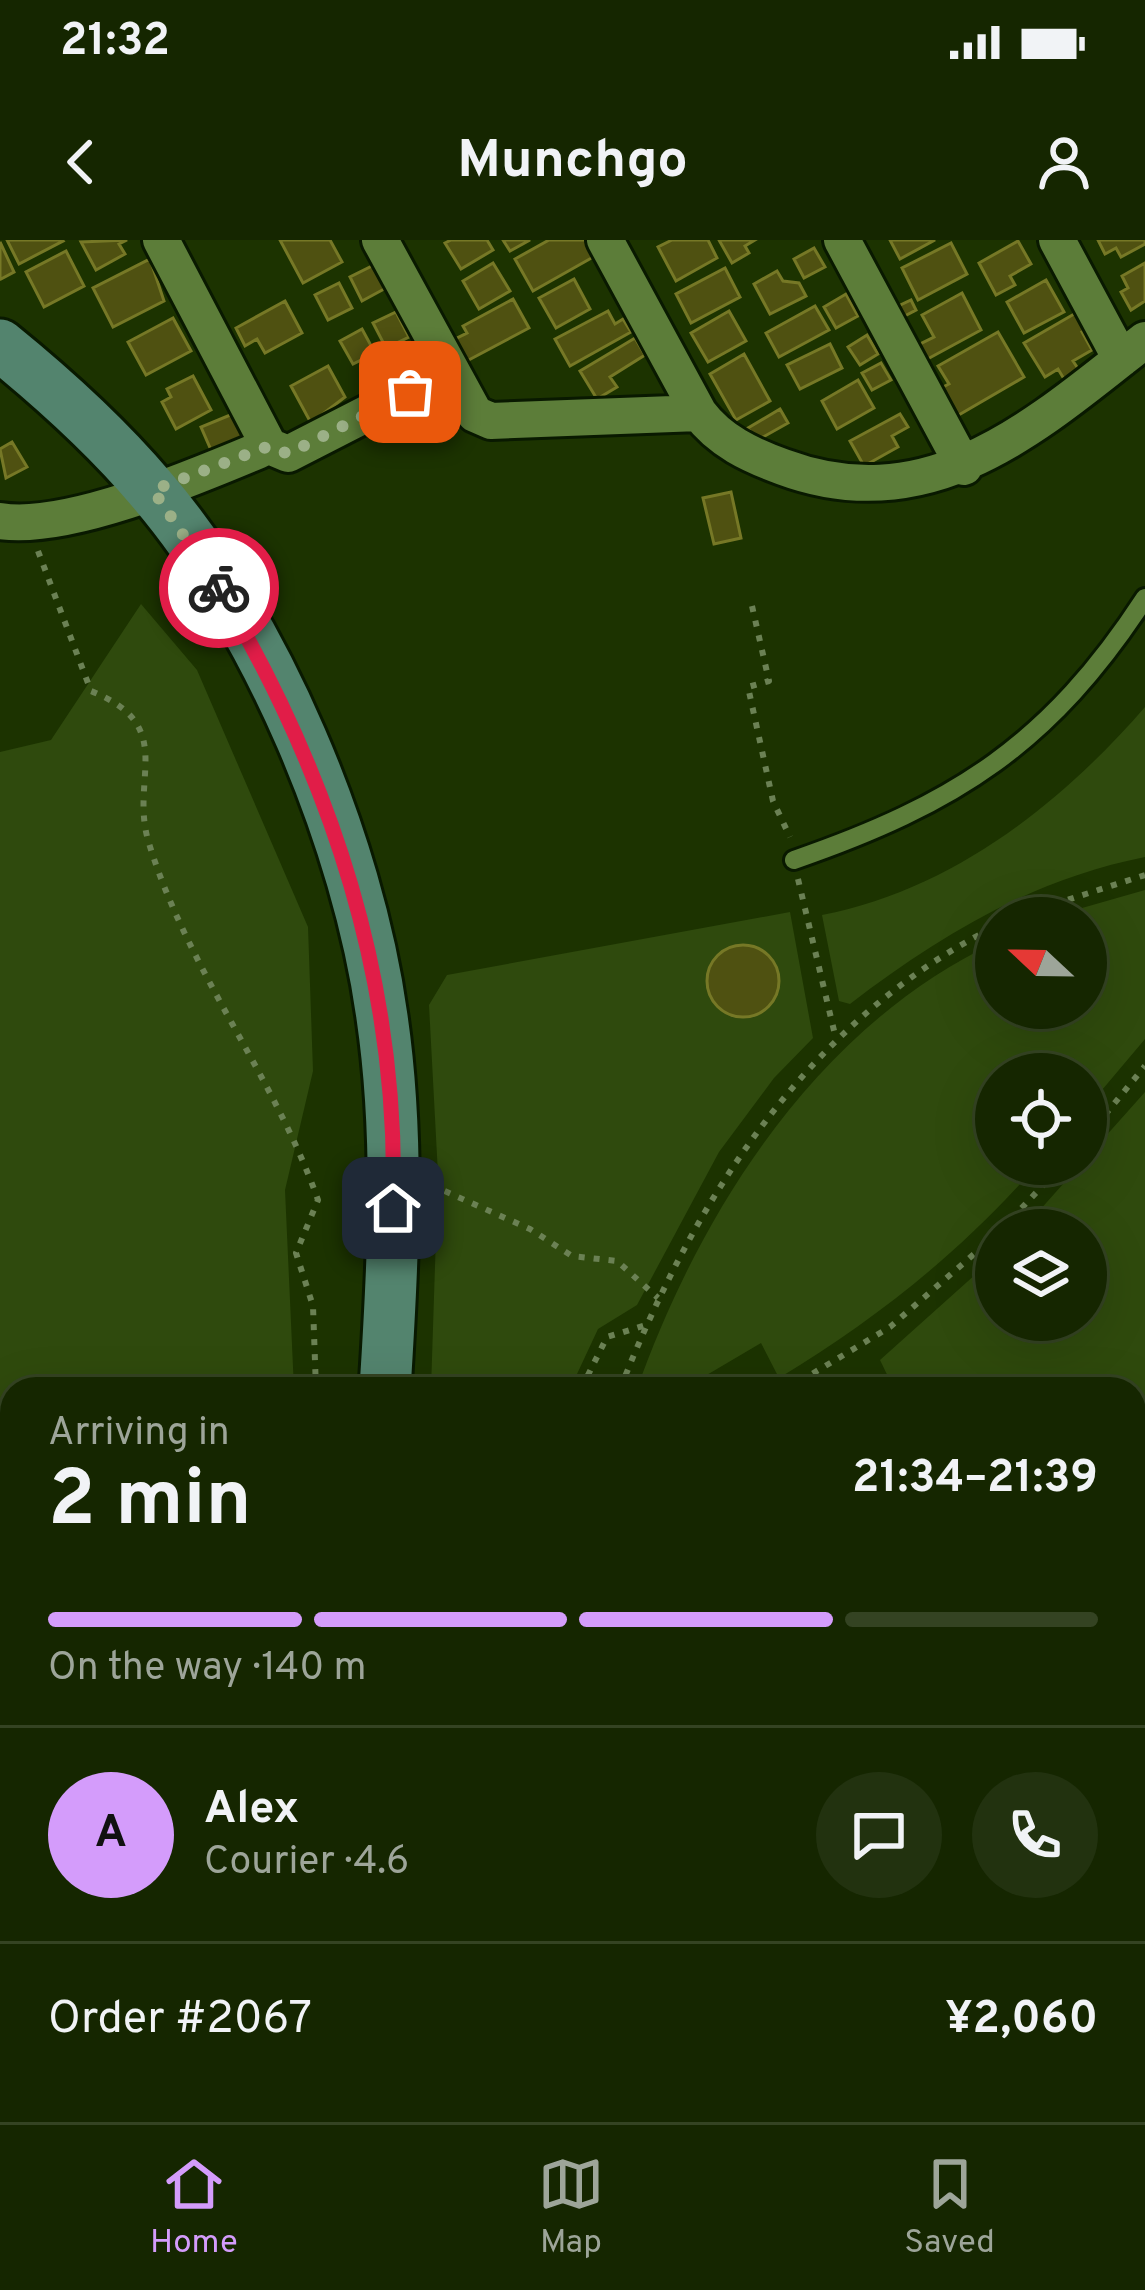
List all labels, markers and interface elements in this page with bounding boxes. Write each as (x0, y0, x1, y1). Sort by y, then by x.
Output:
text: 21:32 (60, 14, 170, 71)
text: Munchgo (457, 128, 688, 197)
icon: back (48, 129, 114, 195)
icon: person (1031, 129, 1097, 195)
pin (359, 341, 461, 443)
icon: bag (377, 359, 443, 425)
courier (159, 528, 279, 648)
icon: bike (186, 555, 252, 621)
north arrow (975, 897, 1107, 1029)
map controls (975, 897, 1107, 1341)
button: locate (975, 1053, 1107, 1185)
pin (342, 1157, 444, 1259)
icon: home (360, 1175, 426, 1241)
button: layers (975, 1209, 1107, 1341)
text: Arriving in (48, 1410, 230, 1459)
text: 21:34–21:39 (852, 1451, 1098, 1508)
text: 2 min (48, 1454, 252, 1553)
text: On the way · 140 m (48, 1645, 367, 1694)
button: chat (816, 1772, 942, 1898)
button: phone (972, 1772, 1098, 1898)
text: Alex (204, 1782, 299, 1839)
text: A (95, 1806, 127, 1863)
text: Courier · 4.6 (204, 1839, 409, 1888)
text: Order #2067 (48, 1992, 312, 2049)
text: ¥2,060 (945, 1992, 1098, 2049)
tab: Home (150, 2151, 238, 2265)
tab: Map (538, 2151, 604, 2265)
tab: Saved (904, 2151, 995, 2265)

